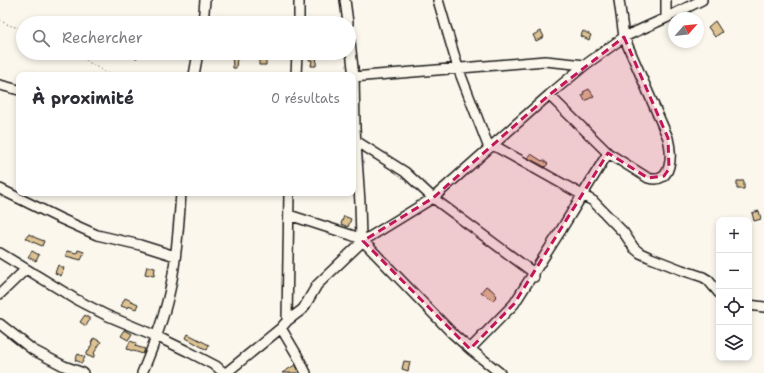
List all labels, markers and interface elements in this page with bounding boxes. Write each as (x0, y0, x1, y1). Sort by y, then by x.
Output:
north arrow (668, 12, 704, 48)
search box (16, 16, 356, 60)
icon: search (30, 27, 52, 49)
text: Rechercher (62, 28, 143, 48)
text: À proximité (32, 87, 134, 109)
text: 0 résultats (271, 90, 340, 107)
map controls (716, 217, 752, 361)
button: + (716, 217, 752, 253)
button: − (716, 253, 752, 289)
button: locate (716, 289, 752, 325)
button: layers (716, 325, 752, 361)

